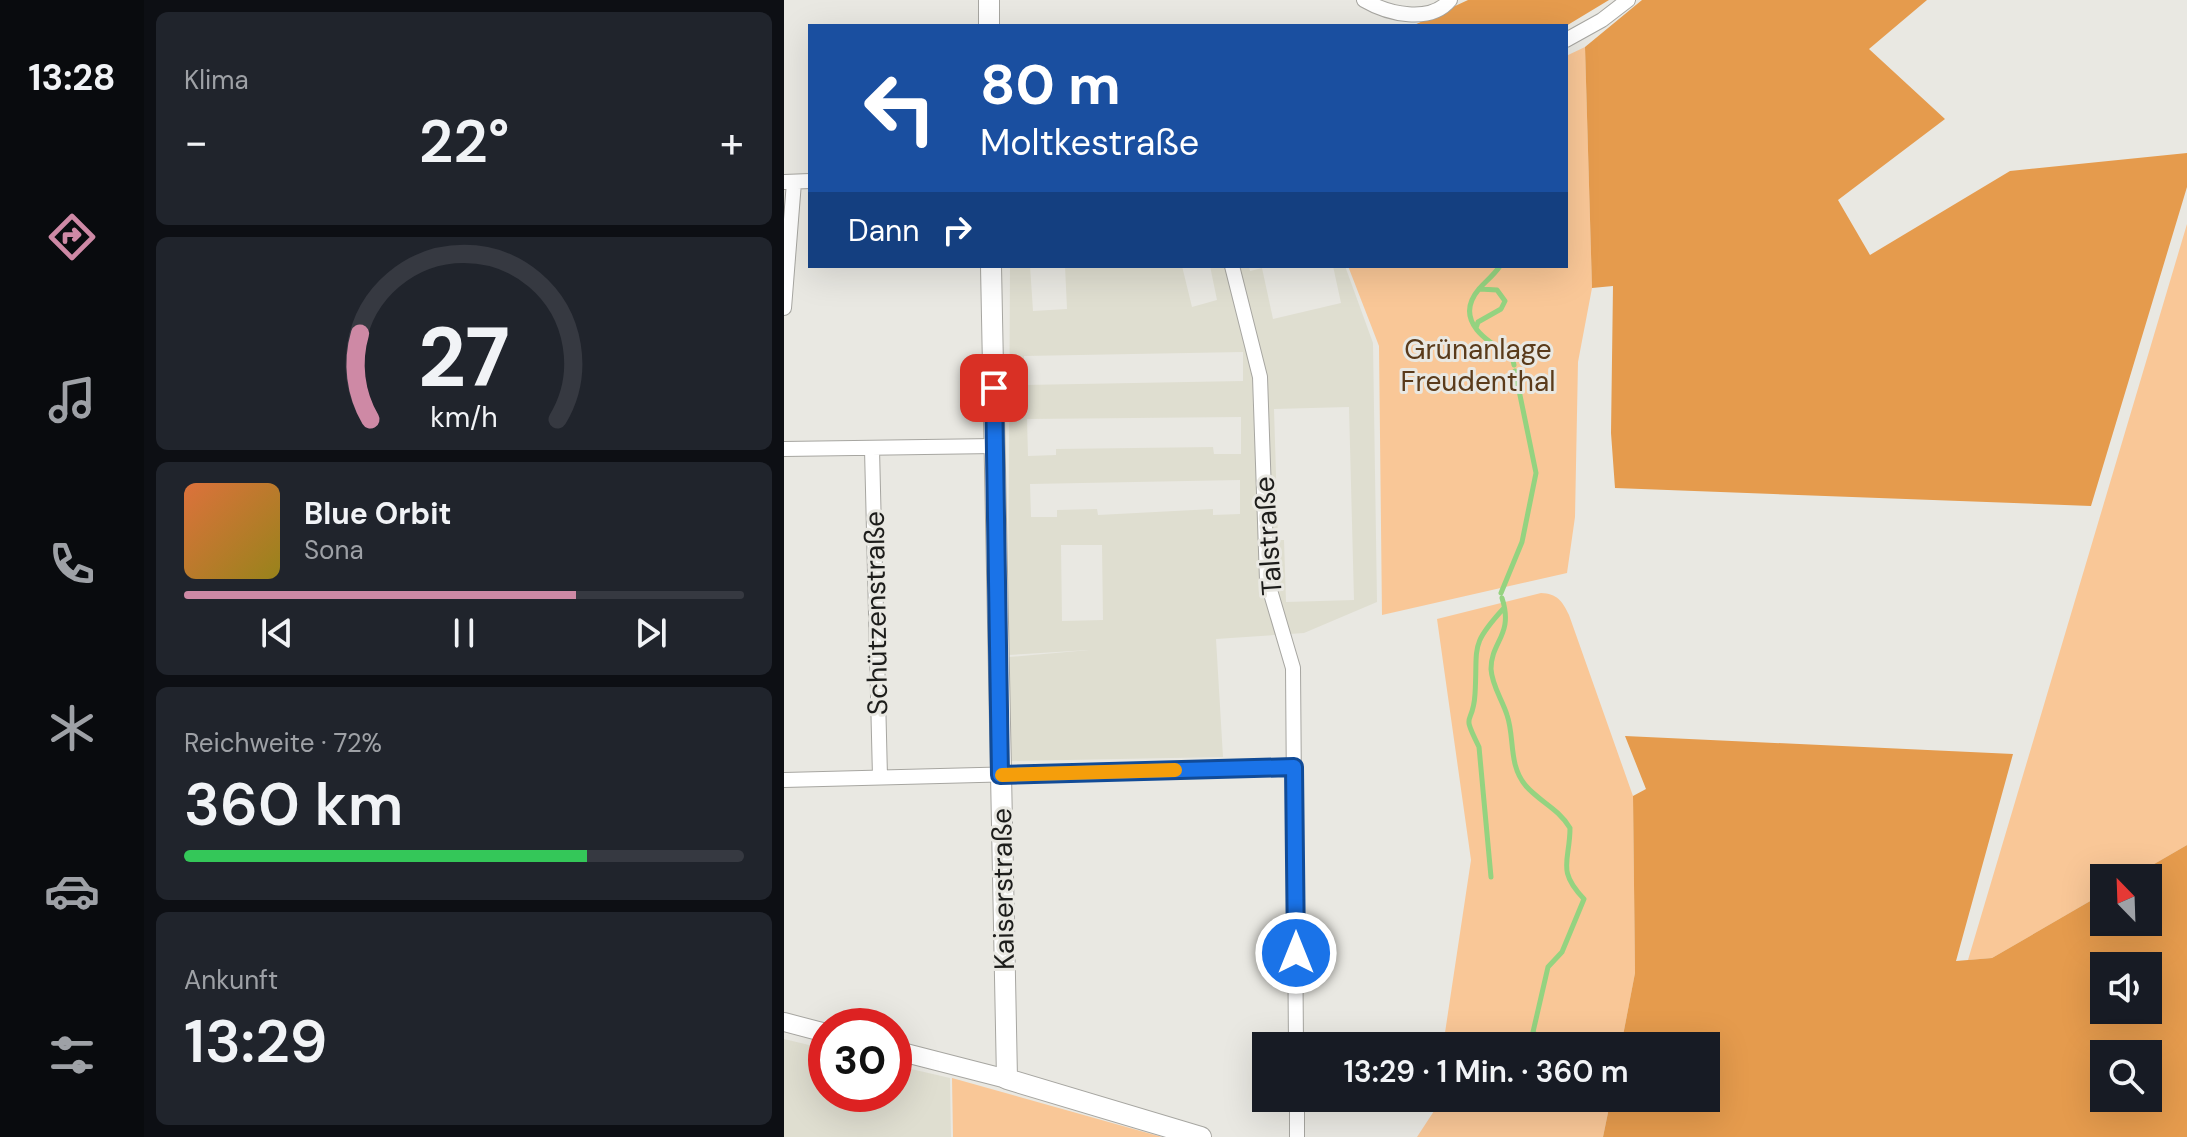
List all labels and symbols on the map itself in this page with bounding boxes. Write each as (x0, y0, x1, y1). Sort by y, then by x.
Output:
park label: Grünanlage Freudenthal (1401, 331, 1555, 400)
pin (960, 354, 1028, 422)
street label: Talstraße (1245, 475, 1291, 597)
street label: Schützenstraße (856, 511, 896, 715)
street label: Kaiserstraße (983, 808, 1023, 970)
north arrow (2090, 864, 2162, 936)
position arrow (1254, 911, 1338, 995)
speed limit sign: 30 (808, 1008, 912, 1112)

